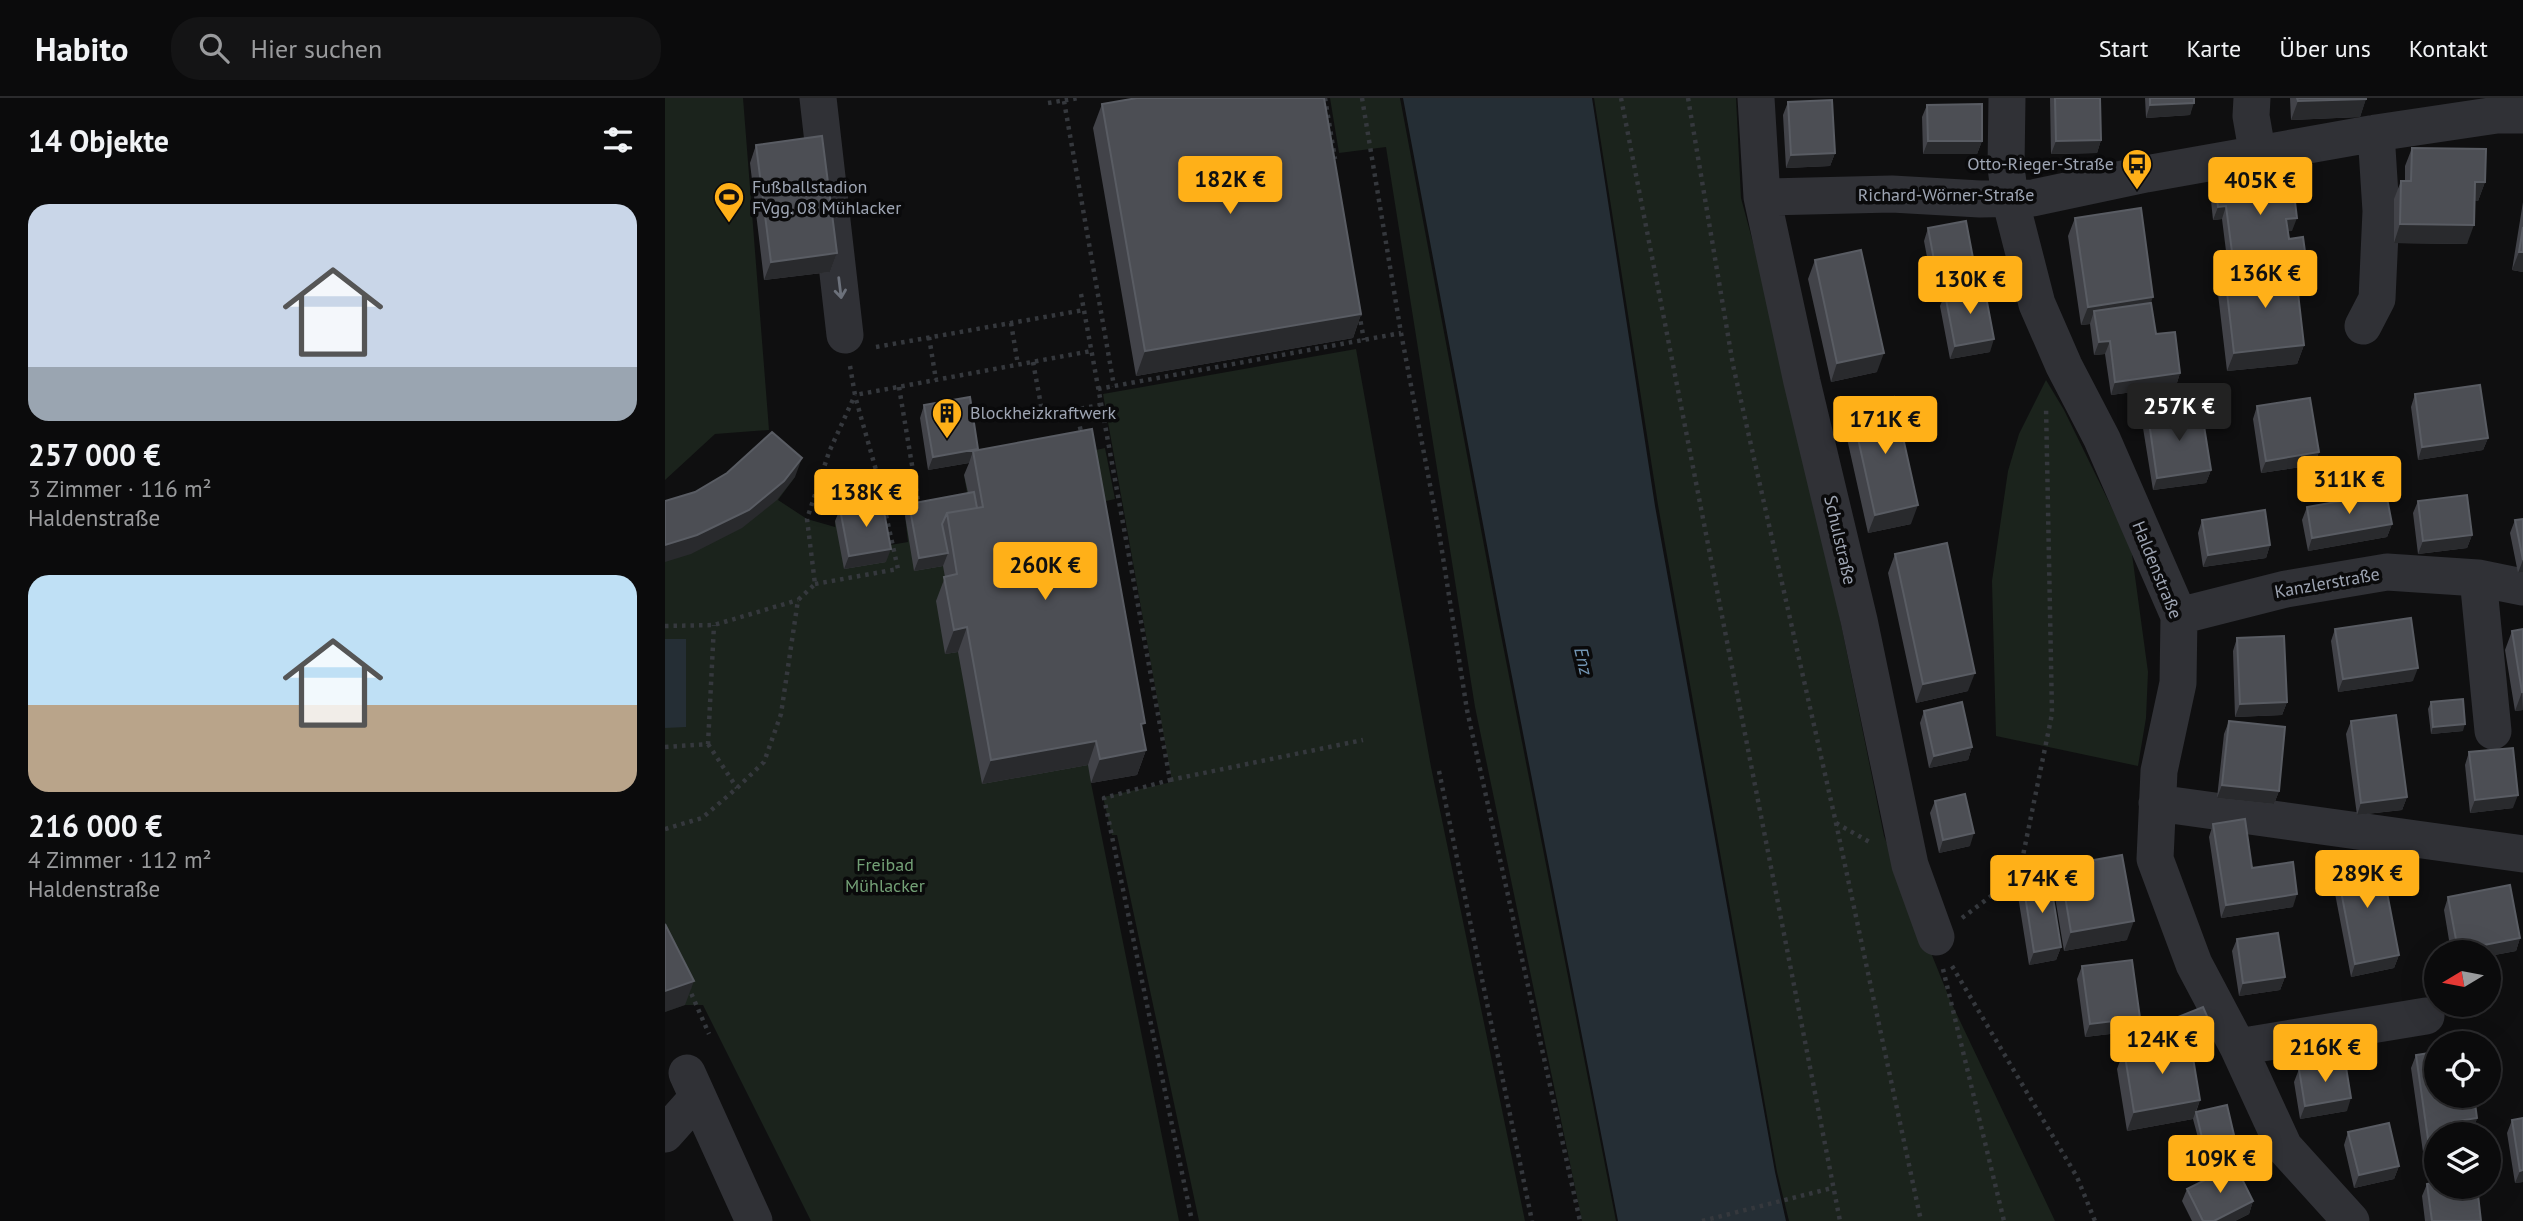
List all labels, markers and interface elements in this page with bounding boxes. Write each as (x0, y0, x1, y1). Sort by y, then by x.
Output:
search box (171, 17, 661, 80)
text: Habito (35, 27, 129, 70)
icon: search (195, 29, 233, 67)
text: Hier suchen (251, 32, 382, 65)
text: Start (2099, 33, 2148, 64)
text: Karte (2186, 33, 2241, 64)
text: Über uns (2279, 33, 2371, 64)
text: Kontakt (2409, 33, 2488, 64)
text: 14 Objekte (28, 121, 169, 160)
icon: filters (599, 121, 637, 159)
bus stop icon: Otto-Rieger-Straße (2120, 147, 2154, 191)
place label: Otto-Rieger-Straße (1967, 152, 2114, 175)
pin: 182K € (1173, 156, 1287, 216)
pin: 405K € (2203, 158, 2317, 217)
text: 182K € (1194, 164, 1266, 193)
text: 405K € (2224, 165, 2296, 194)
place label: Fußballstadion FVgg. 08 Mühlacker (752, 175, 901, 219)
sports icon: Fußballstadion FVgg. 08 Mühlacker (712, 180, 746, 224)
street label: Richard-Wörner-Straße (1858, 183, 2034, 206)
icon: home (270, 249, 396, 375)
pin: 136K € (2208, 250, 2322, 310)
pin: 130K € (1913, 256, 2027, 316)
text: 136K € (2229, 258, 2301, 287)
text: 130K € (1934, 264, 2006, 293)
one-way arrow (834, 276, 847, 298)
pin: 257K € (2122, 384, 2236, 443)
text: 257K € (2143, 391, 2215, 420)
building icon: Blockheizkraftwerk (930, 396, 964, 440)
pin: 171K € (1828, 396, 1942, 456)
place label: Blockheizkraftwerk (970, 401, 1117, 424)
text: 171K € (1849, 404, 1921, 433)
text: 257 000 € (28, 435, 161, 474)
pin: 311K € (2292, 456, 2406, 516)
text: 311K € (2313, 464, 2385, 493)
pin: 138K € (809, 470, 923, 529)
text: 3 Zimmer · 116 m² (28, 474, 212, 503)
text: 138K € (830, 477, 902, 506)
street label: Schulstraße (1819, 493, 1862, 587)
text: Haldenstraße (28, 503, 160, 532)
street label: Haldenstraße (2127, 518, 2188, 622)
pin: 260K € (988, 542, 1102, 602)
text: 260K € (1009, 550, 1081, 579)
street label: Kanzlerstraße (2273, 562, 2381, 603)
icon: home (270, 620, 396, 746)
water label: Enz (1569, 645, 1599, 678)
text: 216 000 € (28, 806, 162, 845)
text: 4 Zimmer · 112 m² (28, 845, 212, 874)
pin: 289K € (2310, 850, 2424, 910)
park label: Freibad Mühlacker (845, 853, 925, 897)
pin: 174K € (1985, 856, 2099, 915)
text: 289K € (2331, 858, 2403, 887)
text: 174K € (2006, 863, 2078, 892)
text: Haldenstraße (28, 874, 160, 903)
north arrow (2424, 940, 2501, 1017)
map controls (2424, 940, 2501, 1199)
pin: 124K € (2105, 1016, 2219, 1076)
text: 124K € (2126, 1024, 2198, 1053)
pin: 216K € (2268, 1024, 2382, 1084)
button: locate (2424, 1031, 2501, 1108)
text: 216K € (2289, 1032, 2361, 1061)
button: layers (2424, 1122, 2501, 1199)
pin: 109K € (2163, 1136, 2277, 1195)
text: 109K € (2184, 1143, 2256, 1172)

